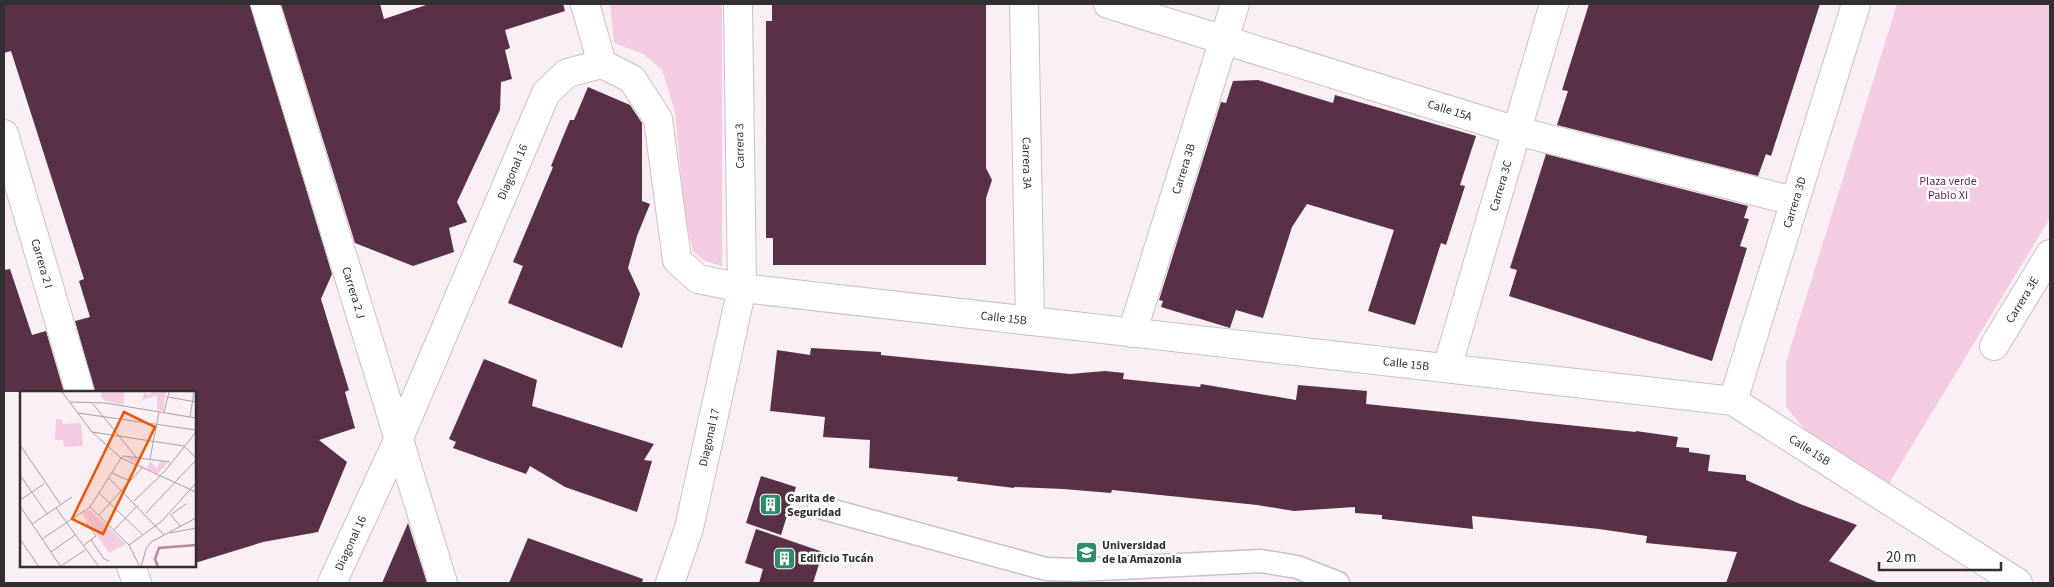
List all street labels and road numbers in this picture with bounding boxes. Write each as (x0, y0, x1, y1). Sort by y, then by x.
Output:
street label: Calle 15A (1425, 95, 1475, 125)
street label: Carrera 3 (731, 123, 749, 169)
street label: Carrera 3A (1018, 137, 1036, 190)
street label: Diagonal 16 (493, 141, 532, 202)
street label: Carrera 3B (1167, 141, 1199, 196)
street label: Carrera 3C (1485, 158, 1516, 213)
street label: Carrera 3D (1779, 175, 1810, 230)
street label: Carrera 2 I (27, 237, 58, 290)
street label: Carrera 2 J (338, 265, 370, 321)
street label: Carrera 3E (2001, 273, 2043, 326)
street label: Calle 15B (980, 307, 1028, 329)
street label: Calle 15B (1382, 353, 1430, 375)
street label: Diagonal 17 (694, 407, 724, 468)
street label: Calle 15B (1786, 430, 1834, 470)
street label: Diagonal 16 (330, 513, 371, 573)

